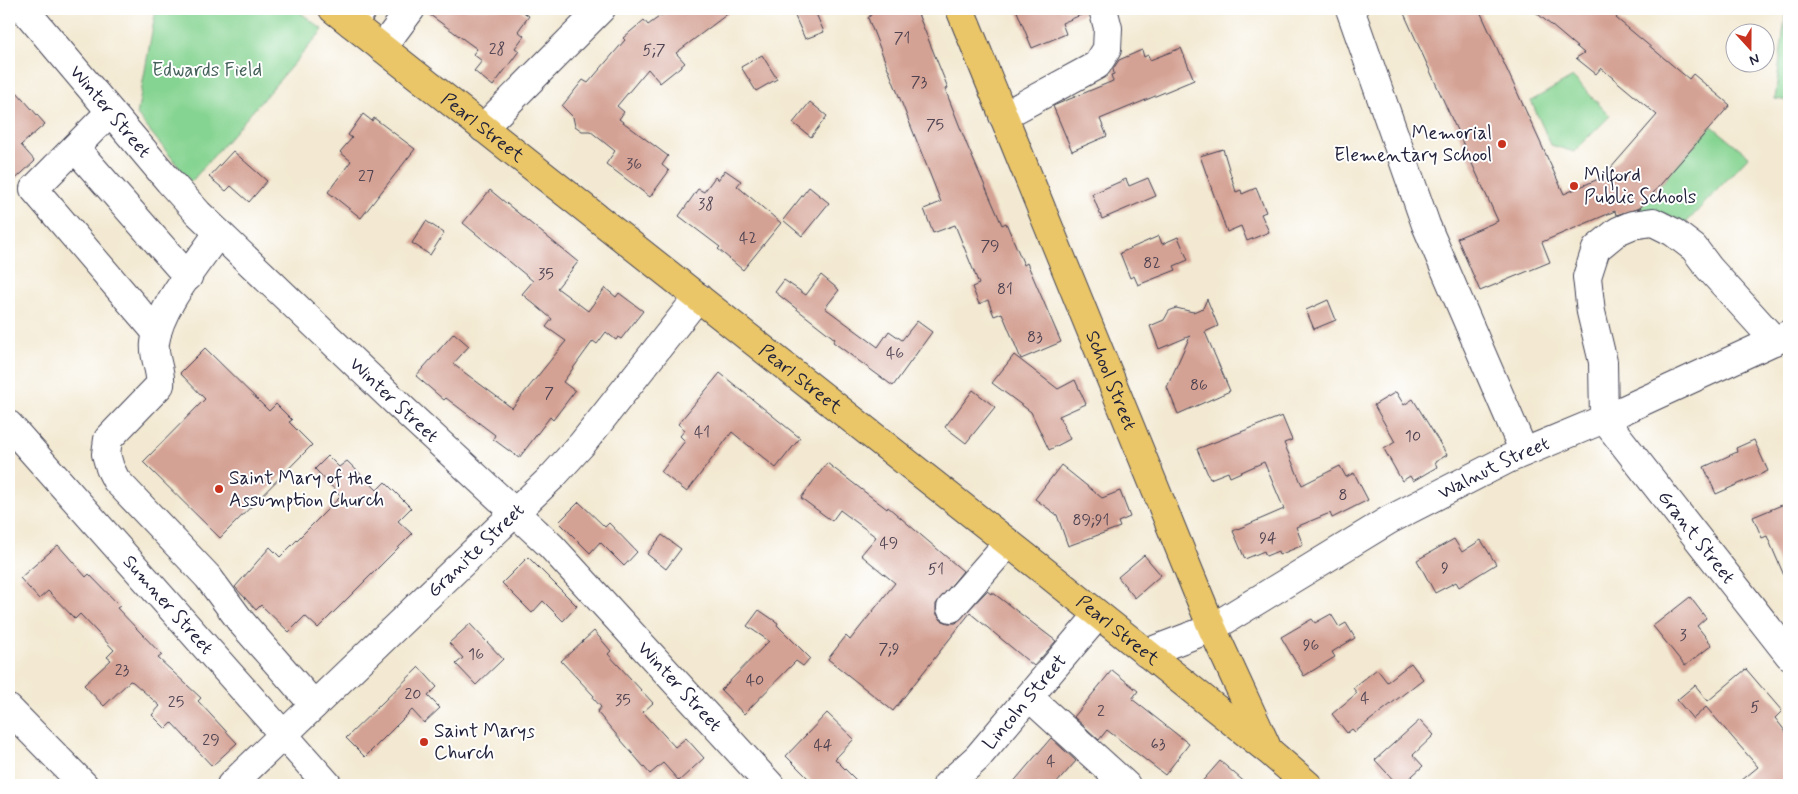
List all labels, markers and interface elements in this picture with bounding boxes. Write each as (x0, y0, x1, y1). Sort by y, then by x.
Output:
north arrow (1726, 22, 1776, 72)
house number: 71 (894, 28, 910, 49)
house number: 28 (489, 39, 505, 60)
house number: 5;7 (643, 40, 666, 61)
text: N (1747, 49, 1762, 69)
park label: Edwards Field (152, 58, 262, 83)
street label: Winter Street (64, 60, 157, 163)
house number: 73 (911, 72, 927, 93)
street label: Pearl Street (436, 87, 530, 168)
house number: 75 (926, 115, 944, 136)
place label: Memorial Elementary School (1334, 121, 1492, 168)
marker: Memorial Elementary School (1496, 138, 1508, 150)
house number: 36 (626, 154, 642, 175)
place label: Milford Public Schools (1584, 163, 1696, 210)
house number: 27 (358, 166, 374, 187)
marker: Milford Public Schools (1568, 180, 1580, 192)
house number: 38 (698, 194, 714, 215)
house number: 42 (739, 228, 757, 249)
house number: 79 (980, 236, 1000, 257)
house number: 82 (1143, 253, 1161, 274)
house number: 35 (538, 264, 554, 285)
house number: 81 (997, 279, 1013, 300)
house number: 83 (1027, 327, 1043, 348)
street label: School Street (1080, 327, 1143, 434)
street label: Pearl Street (754, 338, 847, 419)
house number: 46 (886, 343, 904, 364)
street label: Winter Street (344, 352, 444, 448)
house number: 86 (1190, 375, 1208, 396)
house number: 7 (544, 383, 554, 404)
house number: 41 (694, 422, 710, 443)
house number: 10 (1405, 426, 1421, 447)
street label: Walnut Street (1434, 431, 1553, 505)
place label: Saint Mary of the Assumption Church (229, 466, 384, 513)
marker: Saint Mary of the Assumption Church (213, 483, 225, 495)
house number: 8 (1338, 485, 1348, 506)
street label: Grant Street (1652, 485, 1741, 589)
street label: Granite Street (422, 498, 530, 603)
house number: 89;91 (1073, 510, 1109, 531)
house number: 94 (1259, 528, 1277, 549)
house number: 49 (880, 533, 898, 554)
street label: Sumner Street (117, 549, 219, 660)
house number: 9 (1441, 558, 1449, 579)
house number: 51 (928, 559, 944, 580)
street label: Pearl Street (1071, 589, 1165, 671)
house number: 3 (1679, 625, 1687, 646)
house number: 96 (1303, 635, 1319, 656)
street label: Winter Street (632, 636, 727, 737)
house number: 7;9 (878, 639, 900, 660)
house number: 16 (468, 644, 484, 665)
street label: Lincoln Street (977, 649, 1072, 755)
house number: 23 (115, 660, 130, 681)
house number: 40 (746, 670, 764, 691)
house number: 20 (405, 684, 422, 705)
house number: 4 (1360, 688, 1370, 709)
house number: 35 (615, 690, 631, 711)
house number: 25 (168, 692, 184, 713)
house number: 5 (1750, 697, 1760, 718)
house number: 2 (1097, 701, 1105, 722)
place label: Saint Marys Church (434, 719, 535, 766)
house number: 29 (202, 730, 220, 751)
house number: 63 (1151, 734, 1166, 755)
house number: 44 (813, 735, 833, 756)
marker: Saint Marys Church (418, 736, 430, 748)
house number: 4 (1046, 751, 1056, 772)

